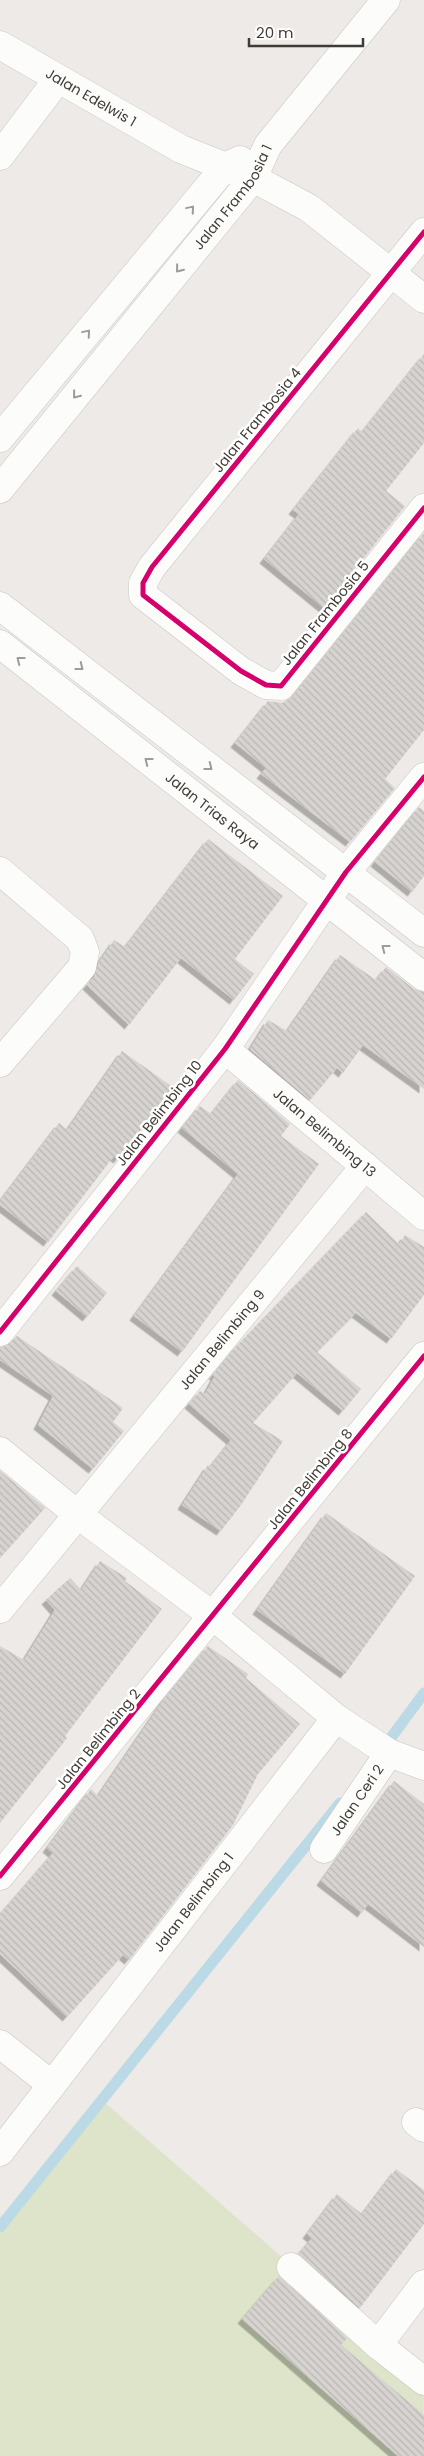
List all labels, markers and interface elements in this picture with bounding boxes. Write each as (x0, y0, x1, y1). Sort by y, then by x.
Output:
scale bar (249, 15, 363, 47)
text: 20 m (256, 22, 294, 43)
street label: Jalan Edelwis 1 (42, 63, 140, 131)
street label: Jalan Frambosia 1 (189, 141, 277, 254)
one-way arrow (186, 205, 195, 214)
one-way arrow (176, 263, 184, 272)
one-way arrow (82, 330, 91, 339)
street label: Jalan Frambosia 4 (208, 363, 306, 477)
one-way arrow (73, 390, 82, 399)
street label: Jalan Frambosia 5 (276, 556, 374, 670)
one-way arrow (17, 657, 26, 665)
one-way arrow (74, 662, 83, 670)
one-way arrow (145, 758, 154, 766)
one-way arrow (203, 761, 212, 769)
street label: Jalan Trias Raya (161, 767, 264, 854)
one-way arrow (382, 944, 391, 953)
street label: Jalan Belimbing 10 (111, 1056, 207, 1170)
street label: Jalan Belimbing 13 (269, 1083, 380, 1182)
street label: Jalan Belimbing 9 (174, 1285, 269, 1394)
street label: Jalan Belimbing 8 (263, 1424, 357, 1534)
street label: Jalan Belimbing 2 (51, 1684, 145, 1794)
street label: Jalan Ceri 2 (326, 1760, 388, 1840)
street label: Jalan Belimbing 1 (149, 1848, 238, 1956)

